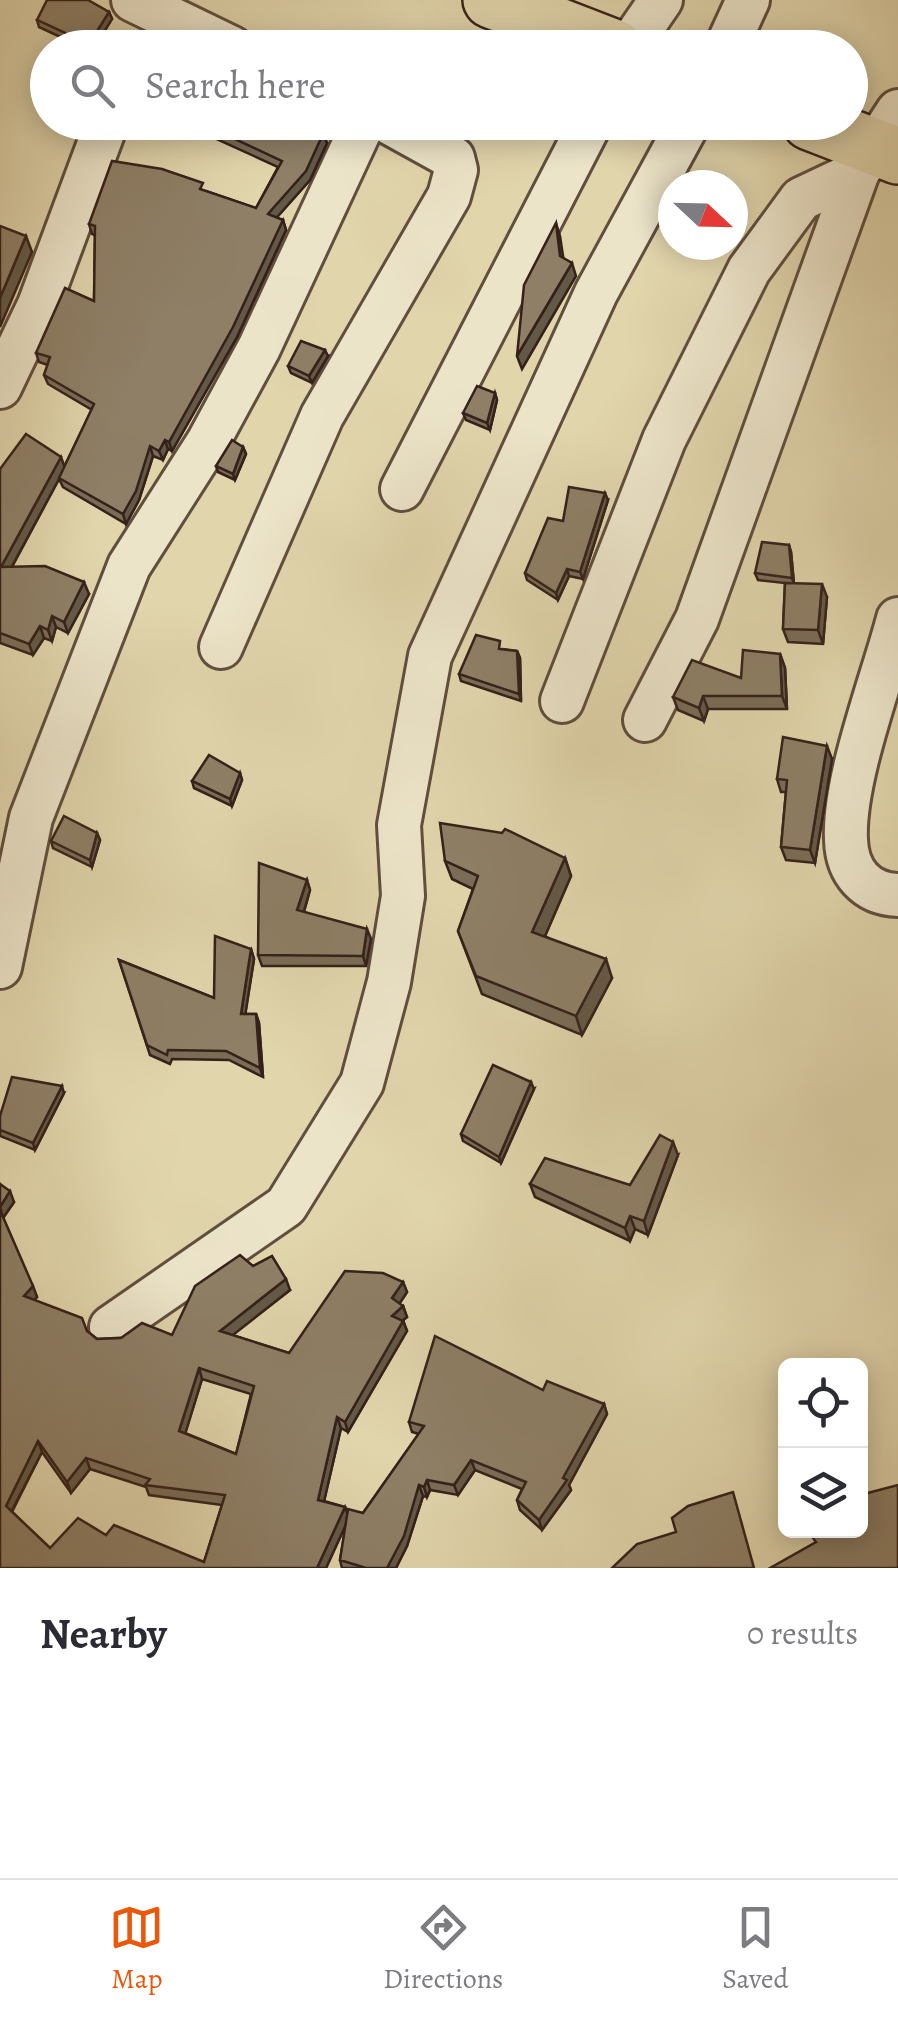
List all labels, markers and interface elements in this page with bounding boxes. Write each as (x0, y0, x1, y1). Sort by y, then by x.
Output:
search box (30, 30, 868, 140)
icon: search (65, 58, 120, 113)
text: Search here (145, 59, 326, 111)
north arrow (658, 170, 748, 260)
map controls (778, 1358, 868, 1538)
button: locate (778, 1358, 868, 1448)
button: layers (778, 1448, 868, 1538)
text: Nearby (40, 1605, 167, 1662)
text: 0 results (747, 1611, 858, 1655)
tab: Map (109, 1900, 164, 1998)
tab: Directions (383, 1900, 503, 1998)
tab: Saved (722, 1900, 789, 1998)

